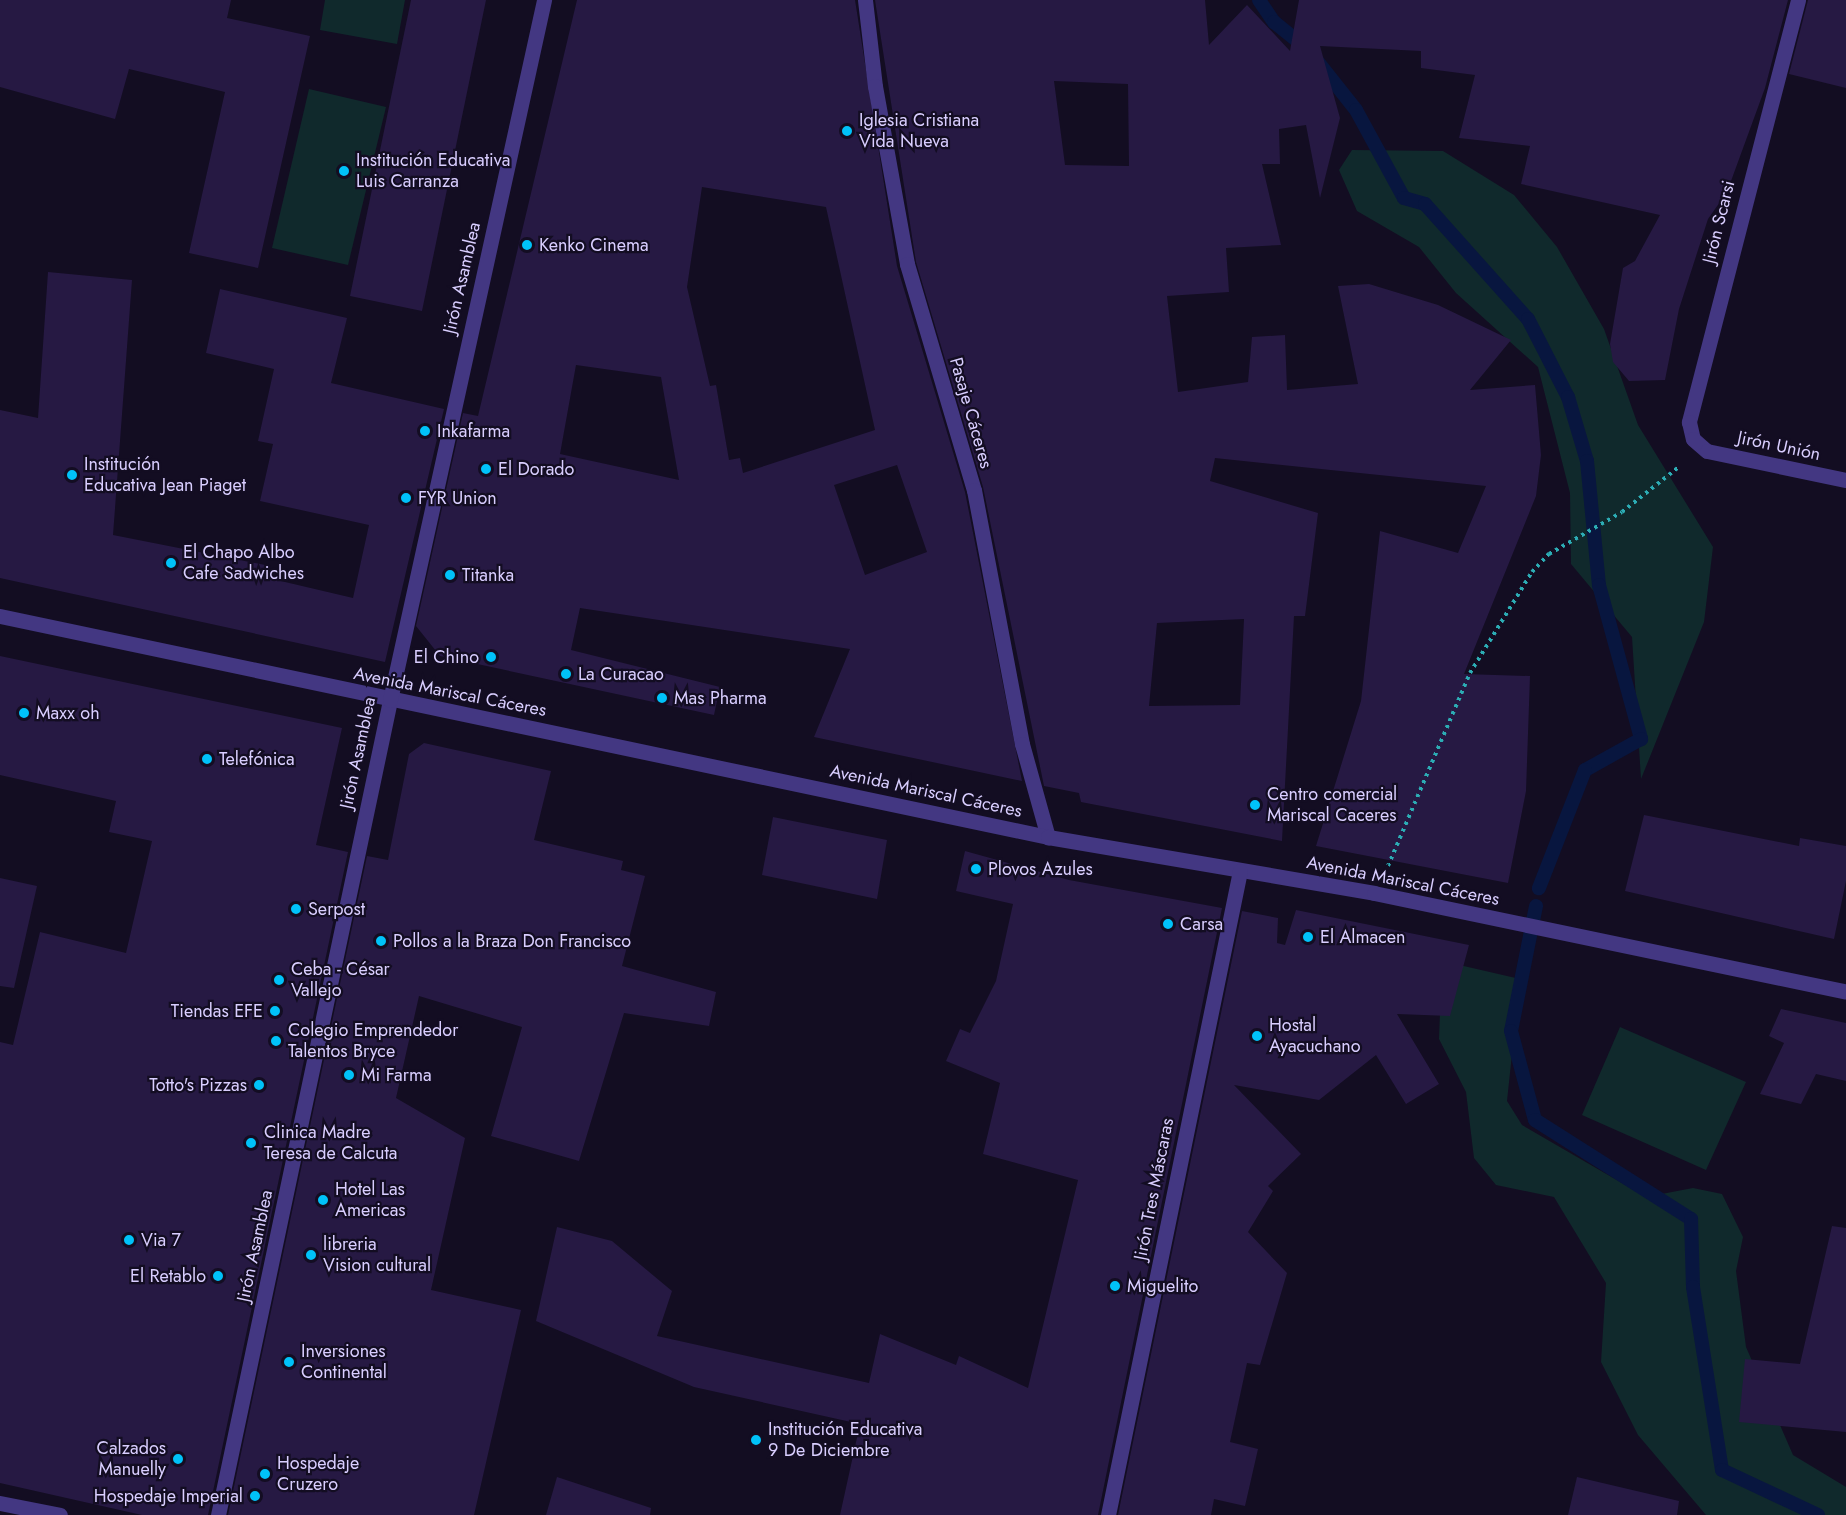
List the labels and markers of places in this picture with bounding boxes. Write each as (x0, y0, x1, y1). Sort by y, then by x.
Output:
place label: Iglesia Cristiana Vida Nueva (859, 110, 979, 152)
marker: Iglesia Cristiana Vida Nueva (840, 124, 854, 138)
place label: Institución Educativa Luis Carranza (356, 150, 510, 192)
marker: Institución Educativa Luis Carranza (337, 164, 351, 178)
place label: Kenko Cinema (539, 234, 649, 256)
marker: Kenko Cinema (520, 238, 534, 252)
place label: Inkafarma (437, 420, 510, 442)
marker: Inkafarma (418, 424, 432, 438)
place label: Institución Educativa Jean Piaget (84, 454, 246, 496)
place label: El Dorado (498, 458, 574, 480)
marker: El Dorado (479, 462, 493, 476)
marker: Institución Educativa Jean Piaget (65, 468, 79, 482)
place label: FYR Union (418, 487, 497, 509)
marker: FYR Union (399, 491, 413, 505)
place label: El Chapo Albo Cafe Sadwiches (183, 542, 304, 584)
marker: El Chapo Albo Cafe Sadwiches (164, 556, 178, 570)
place label: Titanka (462, 564, 514, 586)
marker: Titanka (443, 568, 457, 582)
place label: El Chino (414, 646, 479, 668)
marker: El Chino (484, 650, 498, 664)
place label: La Curacao (578, 663, 664, 685)
marker: La Curacao (559, 667, 573, 681)
place label: Mas Pharma (674, 687, 767, 709)
marker: Mas Pharma (655, 691, 669, 705)
place label: Maxx oh (36, 702, 100, 724)
marker: Maxx oh (17, 706, 31, 720)
place label: Telefónica (219, 748, 295, 770)
marker: Telefónica (200, 752, 214, 766)
place label: Centro comercial Mariscal Caceres (1267, 784, 1397, 826)
marker: Centro comercial Mariscal Caceres (1248, 798, 1262, 812)
place label: Plovos Azules (988, 858, 1093, 880)
marker: Plovos Azules (969, 862, 983, 876)
place label: Serpost (308, 898, 365, 920)
marker: Serpost (289, 902, 303, 916)
place label: Carsa (1180, 913, 1223, 935)
marker: Carsa (1161, 917, 1175, 931)
place label: El Almacen (1320, 926, 1405, 948)
place label: Pollos a la Braza Don Francisco (393, 930, 631, 952)
marker: El Almacen (1301, 930, 1315, 944)
marker: Pollos a la Braza Don Francisco (374, 934, 388, 948)
place label: Ceba - César Vallejo (291, 959, 390, 1002)
marker: Ceba - César Vallejo (272, 973, 286, 987)
place label: Tiendas EFE (171, 1000, 263, 1022)
marker: Tiendas EFE (268, 1004, 282, 1018)
place label: Hostal Ayacuchano (1269, 1015, 1361, 1058)
place label: Colegio Emprendedor Talentos Bryce (288, 1020, 458, 1062)
marker: Hostal Ayacuchano (1250, 1029, 1264, 1043)
marker: Colegio Emprendedor Talentos Bryce (269, 1034, 283, 1048)
place label: Mi Farma (361, 1064, 432, 1086)
marker: Mi Farma (342, 1068, 356, 1082)
place label: Totto's Pizzas (149, 1074, 247, 1096)
marker: Totto's Pizzas (252, 1078, 266, 1092)
place label: Clinica Madre Teresa de Calcuta (264, 1122, 397, 1164)
marker: Clinica Madre Teresa de Calcuta (242, 1134, 260, 1152)
place label: Hotel Las Americas (335, 1179, 406, 1222)
marker: Hotel Las Americas (316, 1193, 330, 1207)
place label: Via 7 (141, 1229, 181, 1251)
marker: Via 7 (122, 1233, 136, 1247)
place label: libreria Vision cultural (323, 1234, 431, 1276)
marker: libreria Vision cultural (304, 1248, 318, 1262)
place label: El Retablo (130, 1265, 206, 1287)
marker: El Retablo (211, 1269, 225, 1283)
place label: Miguelito (1127, 1275, 1198, 1297)
marker: Miguelito (1108, 1279, 1122, 1293)
place label: Inversiones Continental (301, 1341, 387, 1384)
marker: Inversiones Continental (282, 1355, 296, 1369)
place label: Institución Educativa 9 De Diciembre (768, 1419, 922, 1462)
marker: Institución Educativa 9 De Diciembre (749, 1433, 763, 1447)
place label: Calzados Manuelly (97, 1438, 166, 1480)
marker: Calzados Manuelly (171, 1452, 185, 1466)
place label: Hospedaje Cruzero (277, 1453, 359, 1496)
marker: Hospedaje Cruzero (258, 1467, 272, 1481)
place label: Hospedaje Imperial (94, 1485, 243, 1507)
marker: Hospedaje Imperial (248, 1489, 262, 1503)

